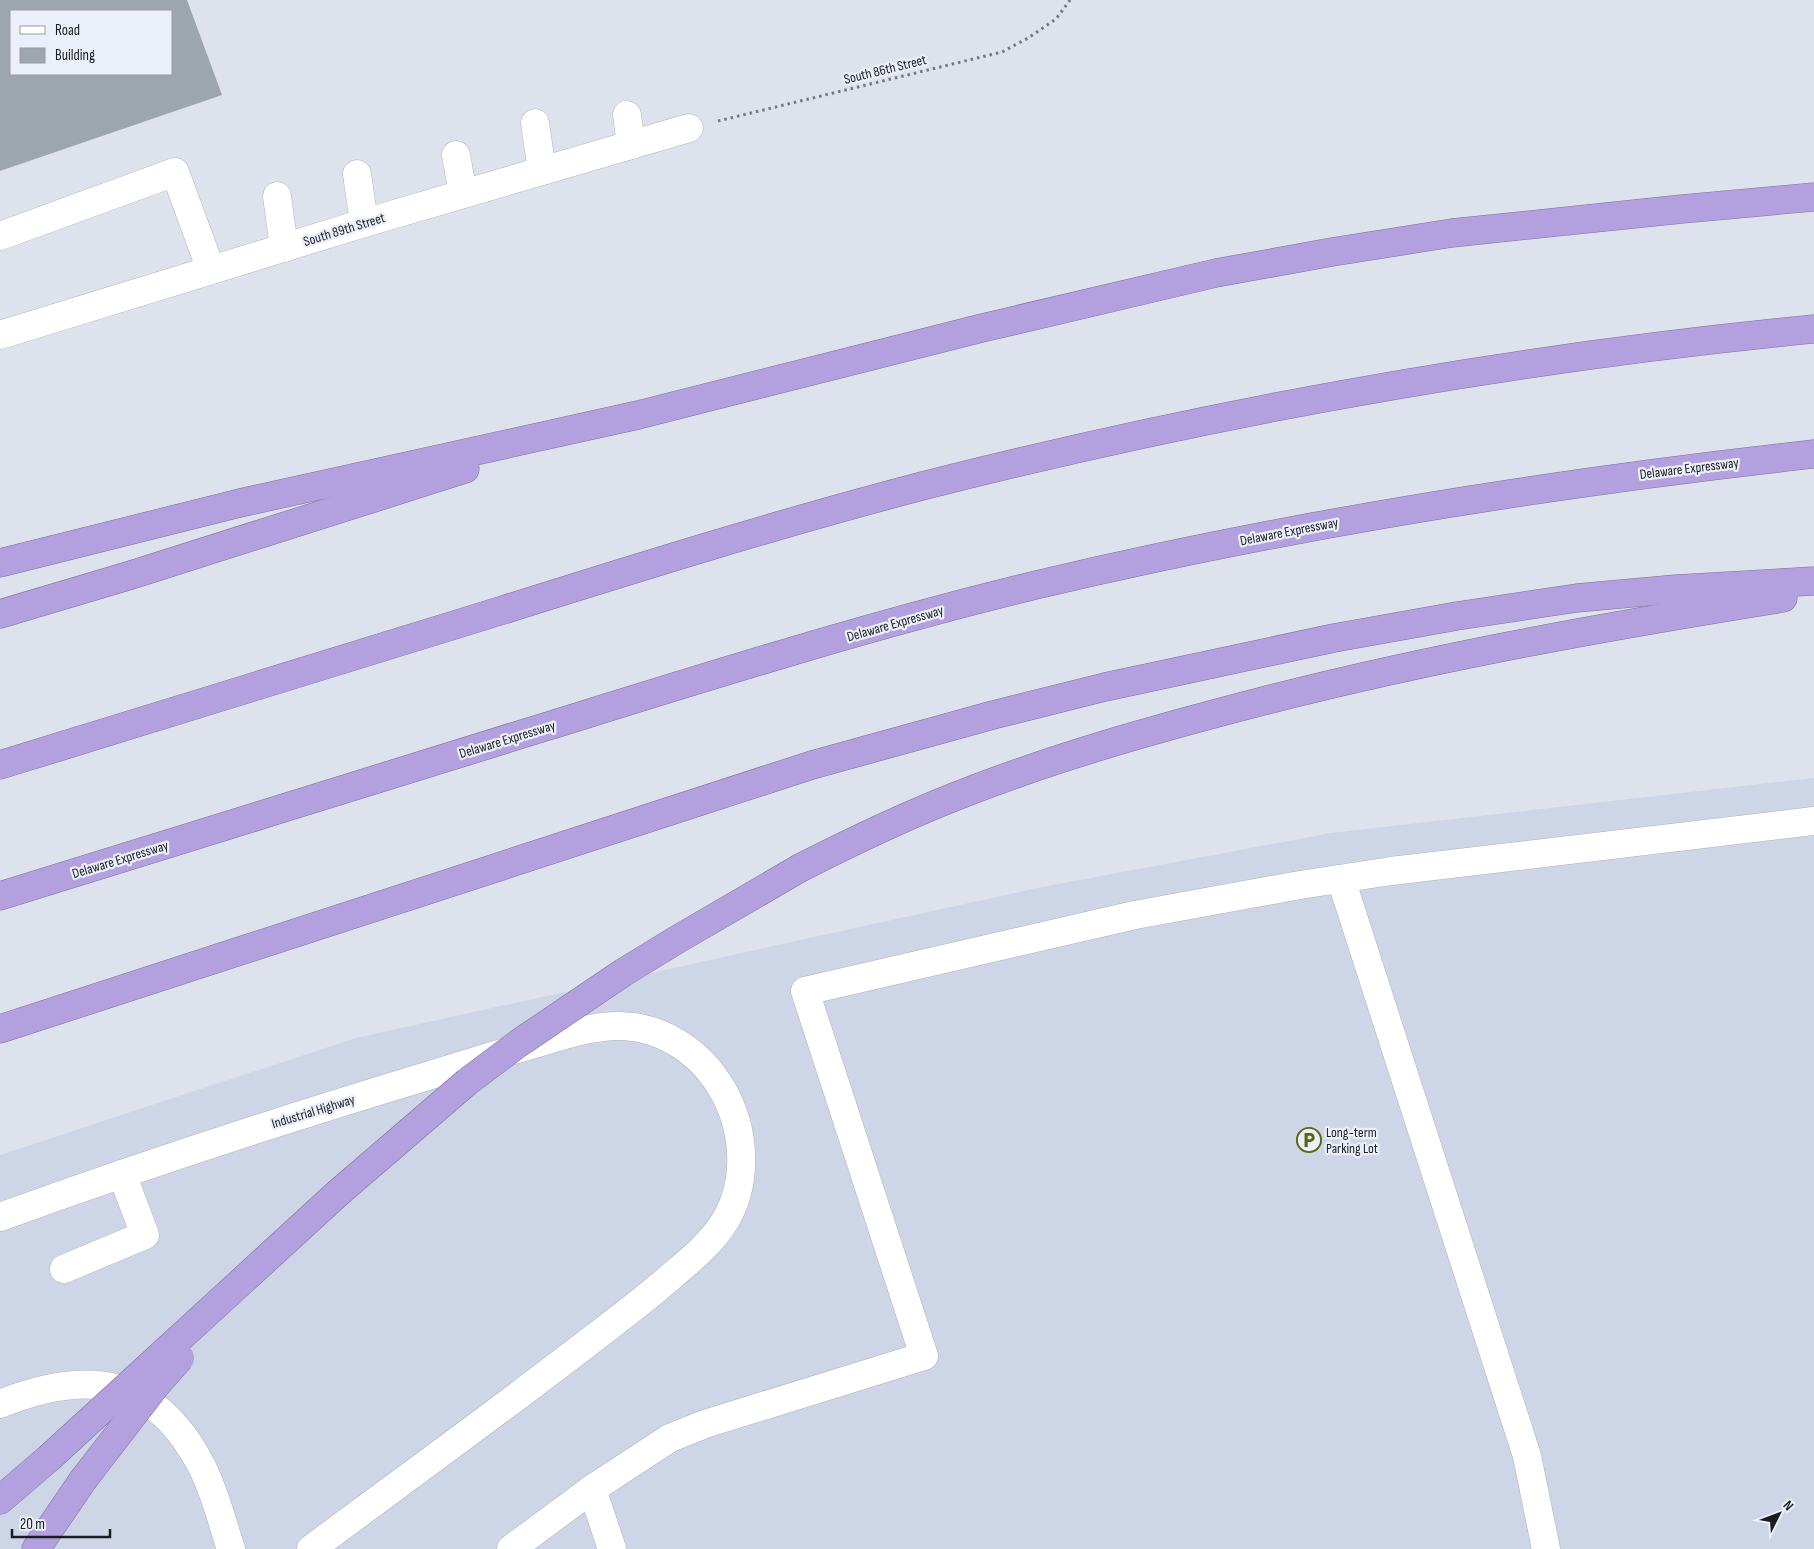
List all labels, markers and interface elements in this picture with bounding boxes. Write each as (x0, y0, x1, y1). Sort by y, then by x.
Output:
legend (10, 10, 172, 75)
text: Road (55, 21, 80, 40)
text: Building (55, 46, 95, 65)
street label: South 86th Street (842, 51, 928, 88)
street label: South 89th Street (301, 209, 387, 250)
street label: Delaware Expressway (1639, 454, 1740, 483)
street label: Delaware Expressway (1239, 514, 1340, 549)
street label: Delaware Expressway (845, 601, 946, 645)
street label: Delaware Expressway (457, 717, 558, 762)
street label: Delaware Expressway (70, 837, 171, 882)
street label: Industrial Highway (269, 1091, 357, 1132)
place label: Long-term Parking Lot (1326, 1124, 1378, 1157)
parking icon: Long-term Parking Lot (1296, 1127, 1322, 1153)
north arrow (1754, 1489, 1804, 1539)
text: N (1779, 1497, 1797, 1514)
scale bar (12, 1506, 110, 1538)
text: 20 m (20, 1515, 45, 1534)

